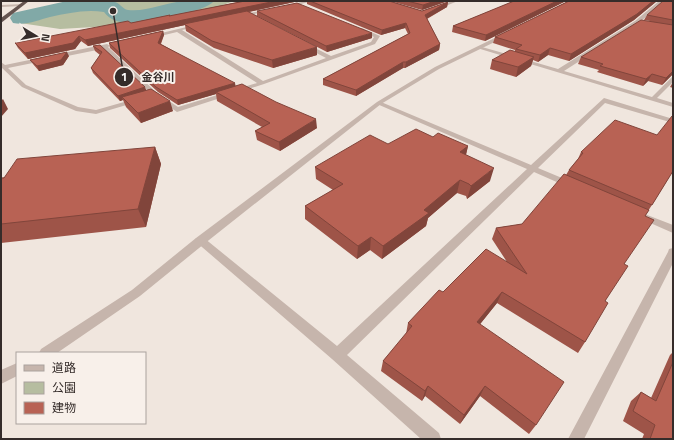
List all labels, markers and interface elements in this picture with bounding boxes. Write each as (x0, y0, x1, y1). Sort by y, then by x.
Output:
north arrow (16, 16, 56, 56)
text: N (37, 33, 54, 43)
callout: 金谷川 (114, 65, 183, 88)
text: 1 (121, 67, 127, 86)
text: 金谷川 (142, 69, 175, 85)
legend (16, 352, 146, 424)
text: 道路 (52, 358, 76, 377)
text: 公園 (52, 378, 76, 397)
text: 建物 (52, 398, 76, 417)

